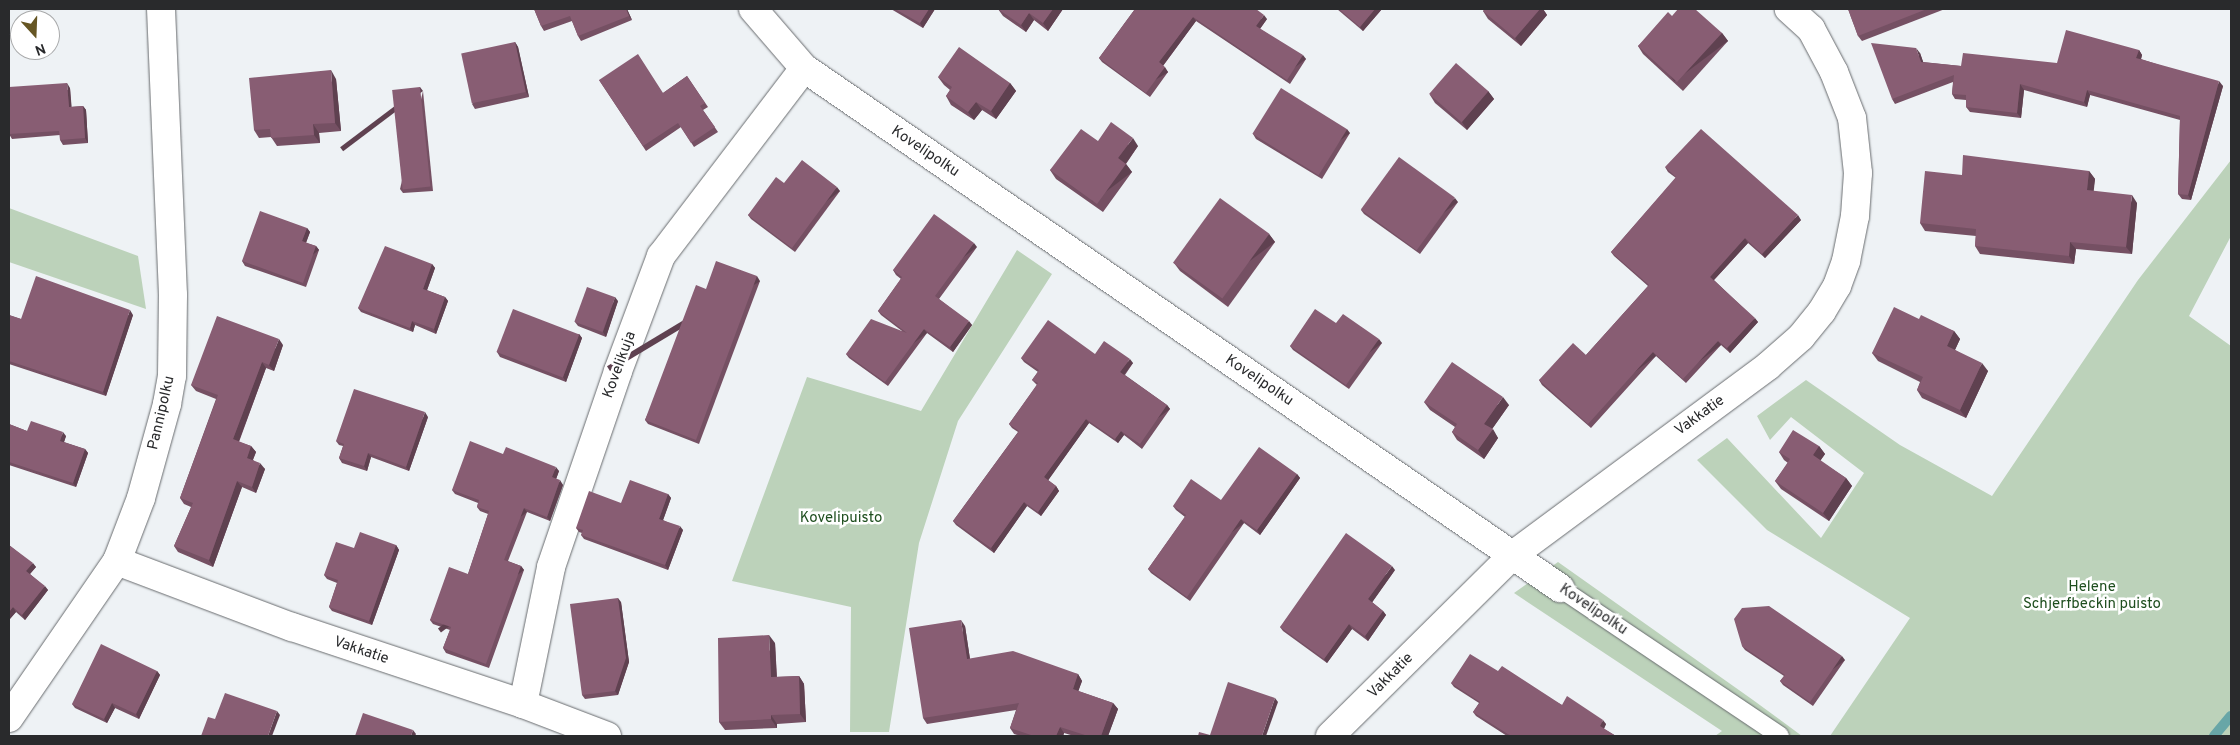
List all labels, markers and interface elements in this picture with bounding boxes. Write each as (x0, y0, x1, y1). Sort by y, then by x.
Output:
north arrow (10, 10, 60, 60)
text: N (32, 39, 48, 58)
street label: Kovelipolku (887, 123, 963, 181)
street label: Kovelikuja (600, 329, 640, 401)
street label: Kovelipolku (1221, 352, 1297, 410)
street label: Pannipolku (145, 374, 179, 452)
street label: Vakkatie (1672, 392, 1728, 440)
park label: Kovelipuisto (800, 510, 882, 528)
park label: Helene Schjerfbeckin puisto (2023, 578, 2161, 613)
street label: Kovelipolku (1555, 581, 1631, 639)
street label: Vakkatie (331, 633, 391, 669)
street label: Vakkatie (1364, 649, 1418, 703)

